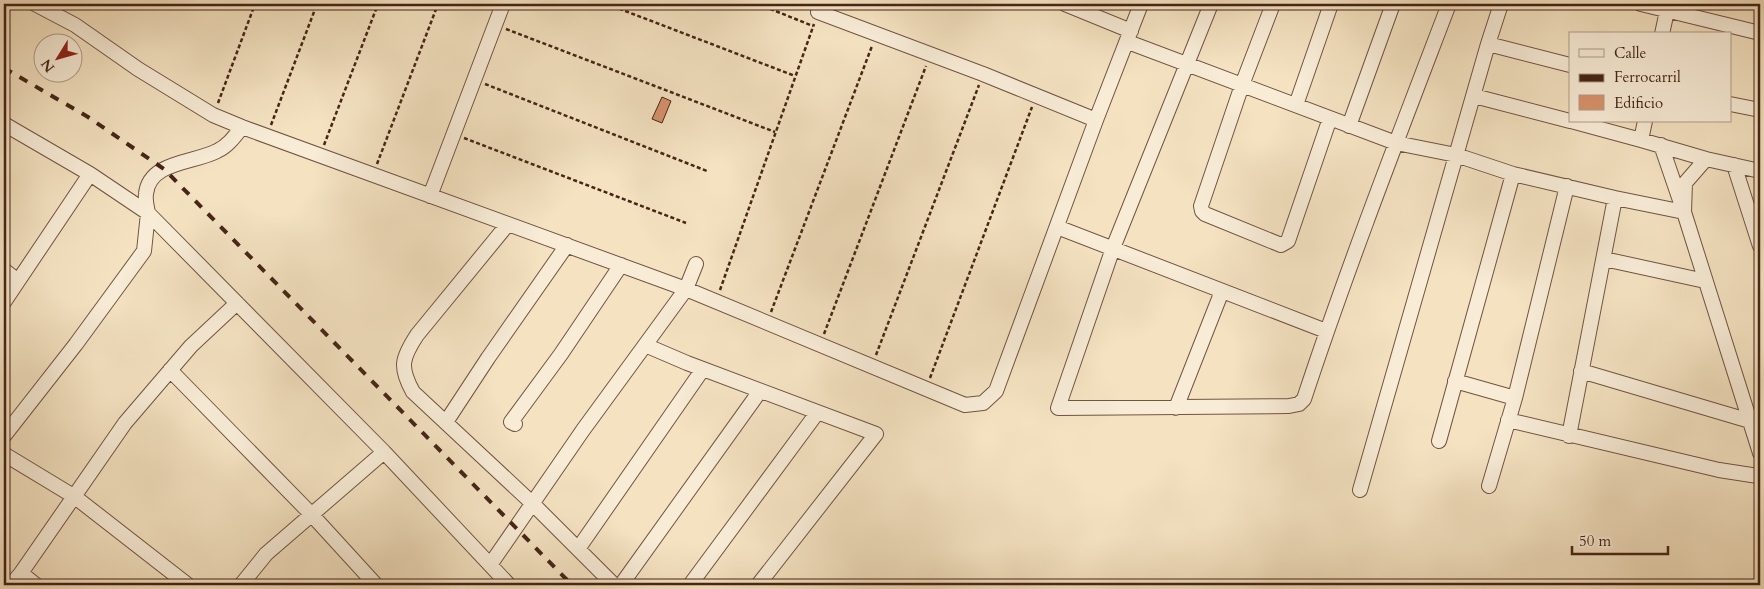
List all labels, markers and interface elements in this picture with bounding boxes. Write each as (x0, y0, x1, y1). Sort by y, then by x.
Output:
north arrow (32, 32, 82, 82)
legend (1569, 32, 1732, 122)
text: Calle (1614, 43, 1647, 63)
text: N (37, 55, 59, 76)
text: Ferrocarril (1614, 67, 1681, 87)
text: Edificio (1614, 93, 1663, 113)
scale bar (1572, 524, 1668, 556)
text: 50 m (1579, 531, 1611, 551)

